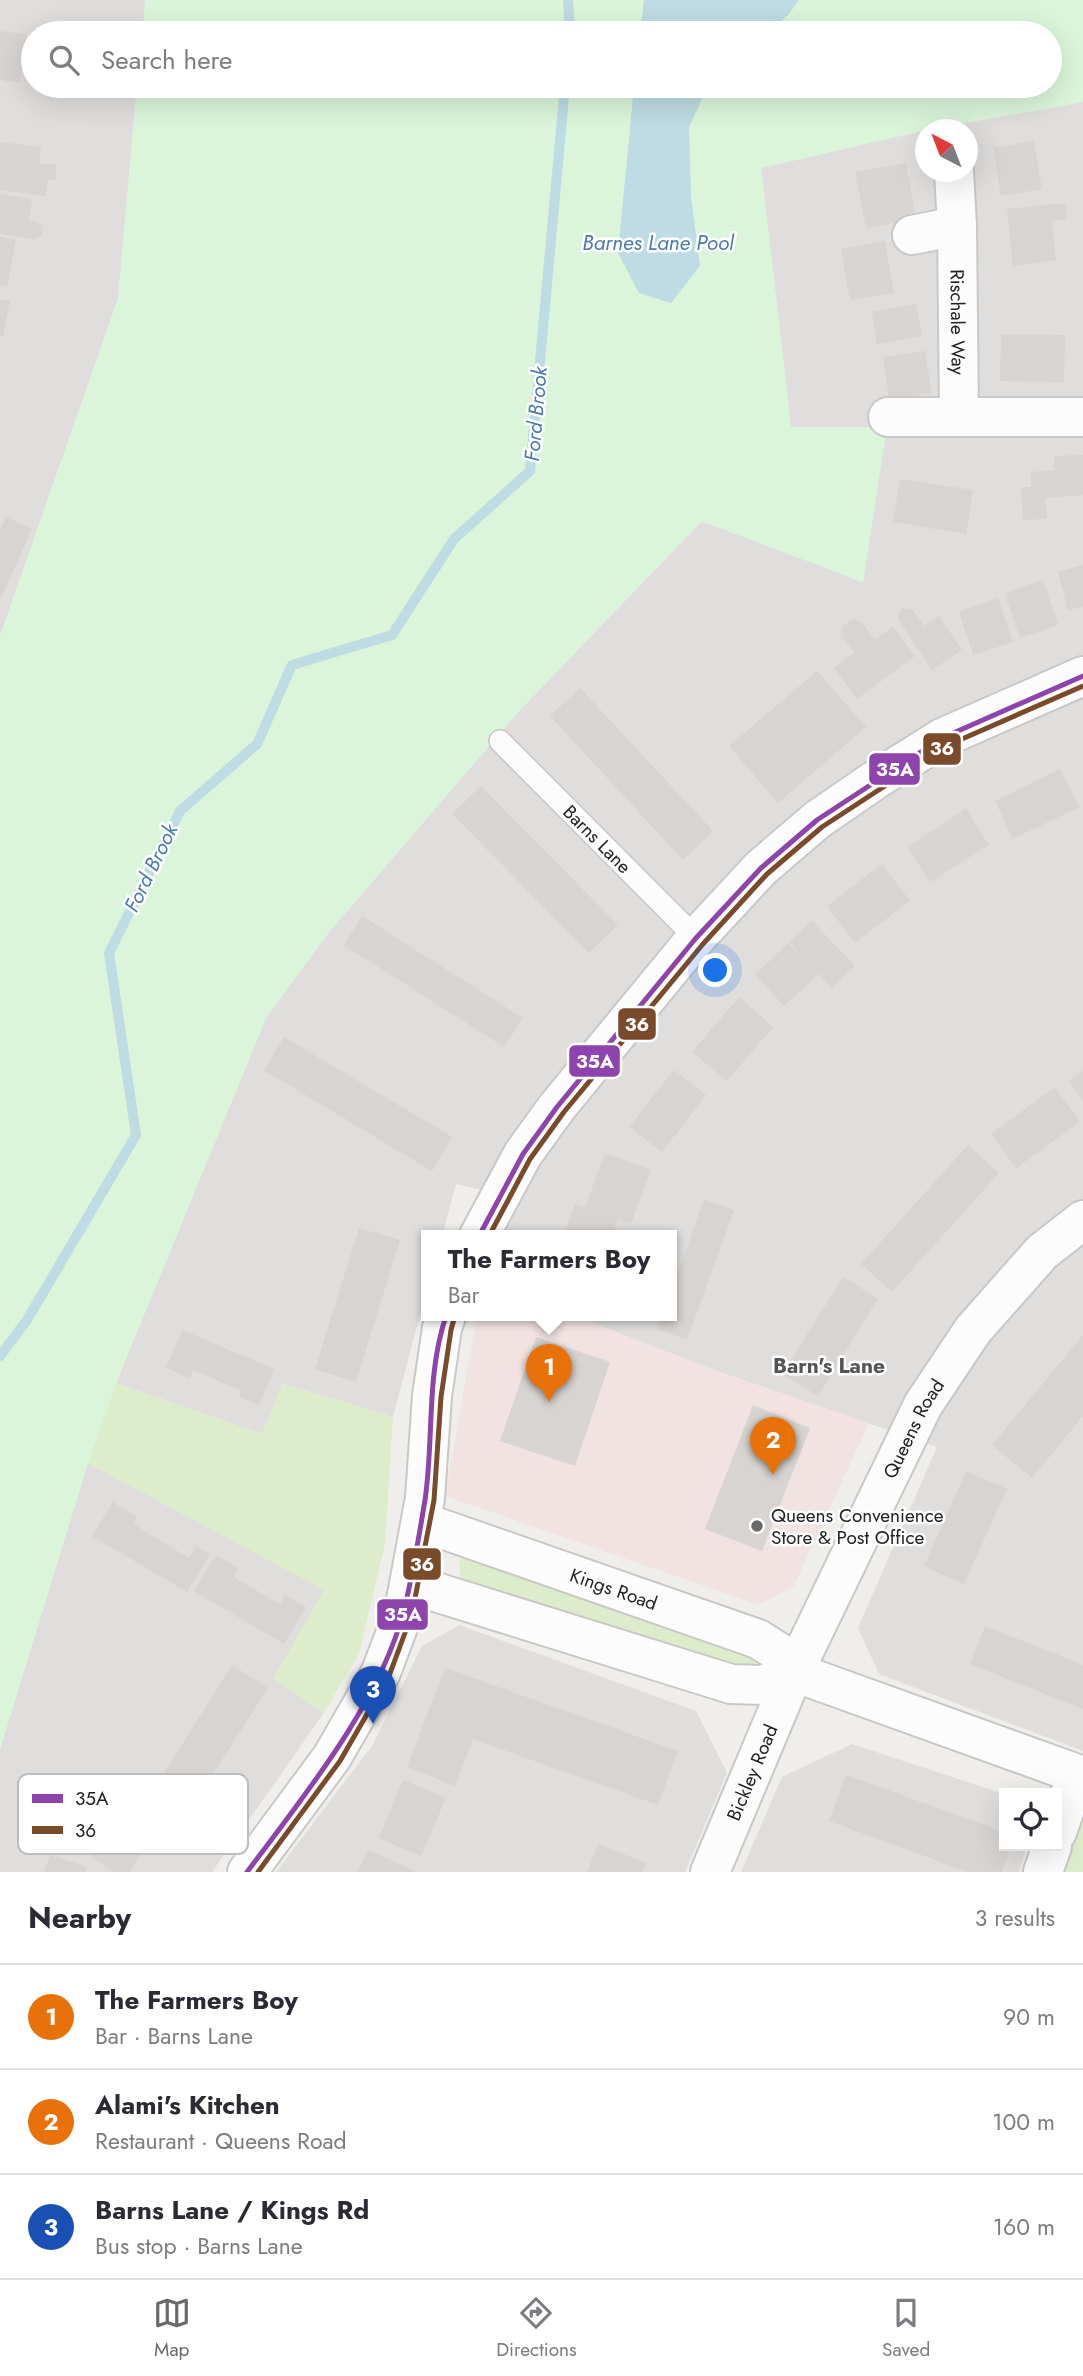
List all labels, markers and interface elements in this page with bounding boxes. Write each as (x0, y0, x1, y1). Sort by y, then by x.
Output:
search box (21, 21, 1062, 98)
icon: search (45, 41, 83, 79)
text: Search here (101, 41, 233, 79)
north arrow (915, 119, 978, 182)
water label: Barnes Lane Pool (582, 228, 735, 258)
street label: Rischale Way (943, 269, 972, 376)
water label: Ford Brook (517, 364, 555, 463)
line badge: 36 (922, 732, 962, 766)
text: 36 (930, 735, 954, 762)
line badge: 35A (868, 752, 921, 786)
text: 35A (876, 756, 914, 783)
street label: Barns Lane (557, 799, 637, 880)
water label: Ford Brook (117, 818, 186, 917)
your location (698, 953, 732, 987)
line badge: 36 (617, 1007, 657, 1041)
text: 36 (625, 1011, 649, 1038)
line badge: 35A (568, 1044, 621, 1078)
text: 35A (576, 1048, 614, 1075)
popup (421, 1230, 677, 1321)
text: The Farmers Boy (448, 1240, 650, 1278)
text: Bar (448, 1278, 479, 1312)
pin: 1 (526, 1344, 572, 1402)
district label: Barn's Lane (773, 1351, 885, 1381)
street label: Queens Road (877, 1374, 951, 1483)
pin: 2 (750, 1417, 796, 1475)
place label: Queens Convenience Store & Post Office (771, 1502, 944, 1551)
marker: Queens Convenience Store & Post Office (749, 1518, 765, 1534)
line badge: 36 (402, 1547, 442, 1581)
text: 36 (410, 1551, 434, 1578)
street label: Kings Road (566, 1562, 661, 1617)
line badge: 35A (376, 1598, 429, 1631)
text: 35A (384, 1601, 422, 1628)
pin: 3 (350, 1666, 396, 1724)
street label: Bickley Road (720, 1720, 784, 1825)
legend (18, 1774, 248, 1854)
text: 35A (75, 1785, 109, 1812)
map controls (999, 1788, 1062, 1851)
button: locate (999, 1788, 1062, 1851)
text: 36 (75, 1817, 96, 1844)
text: Nearby (28, 1896, 131, 1939)
text: 3 results (975, 1901, 1055, 1935)
text: The Farmers Boy (95, 1981, 298, 2019)
text: 1 (45, 2000, 57, 2034)
text: 90 m (1003, 2000, 1055, 2034)
text: Bar · Barns Lane (95, 2019, 253, 2053)
text: Alami's Kitchen (95, 2086, 280, 2124)
text: 2 (43, 2105, 59, 2139)
text: 100 m (992, 2105, 1055, 2139)
text: Restaurant · Queens Road (95, 2124, 347, 2158)
text: Barns Lane / Kings Rd (95, 2191, 369, 2229)
text: 3 (44, 2210, 58, 2244)
text: 160 m (993, 2210, 1055, 2244)
text: Bus stop · Barns Lane (95, 2229, 303, 2263)
tab: Map (153, 2294, 191, 2363)
tab: Directions (496, 2294, 577, 2363)
tab: Saved (882, 2294, 930, 2363)

